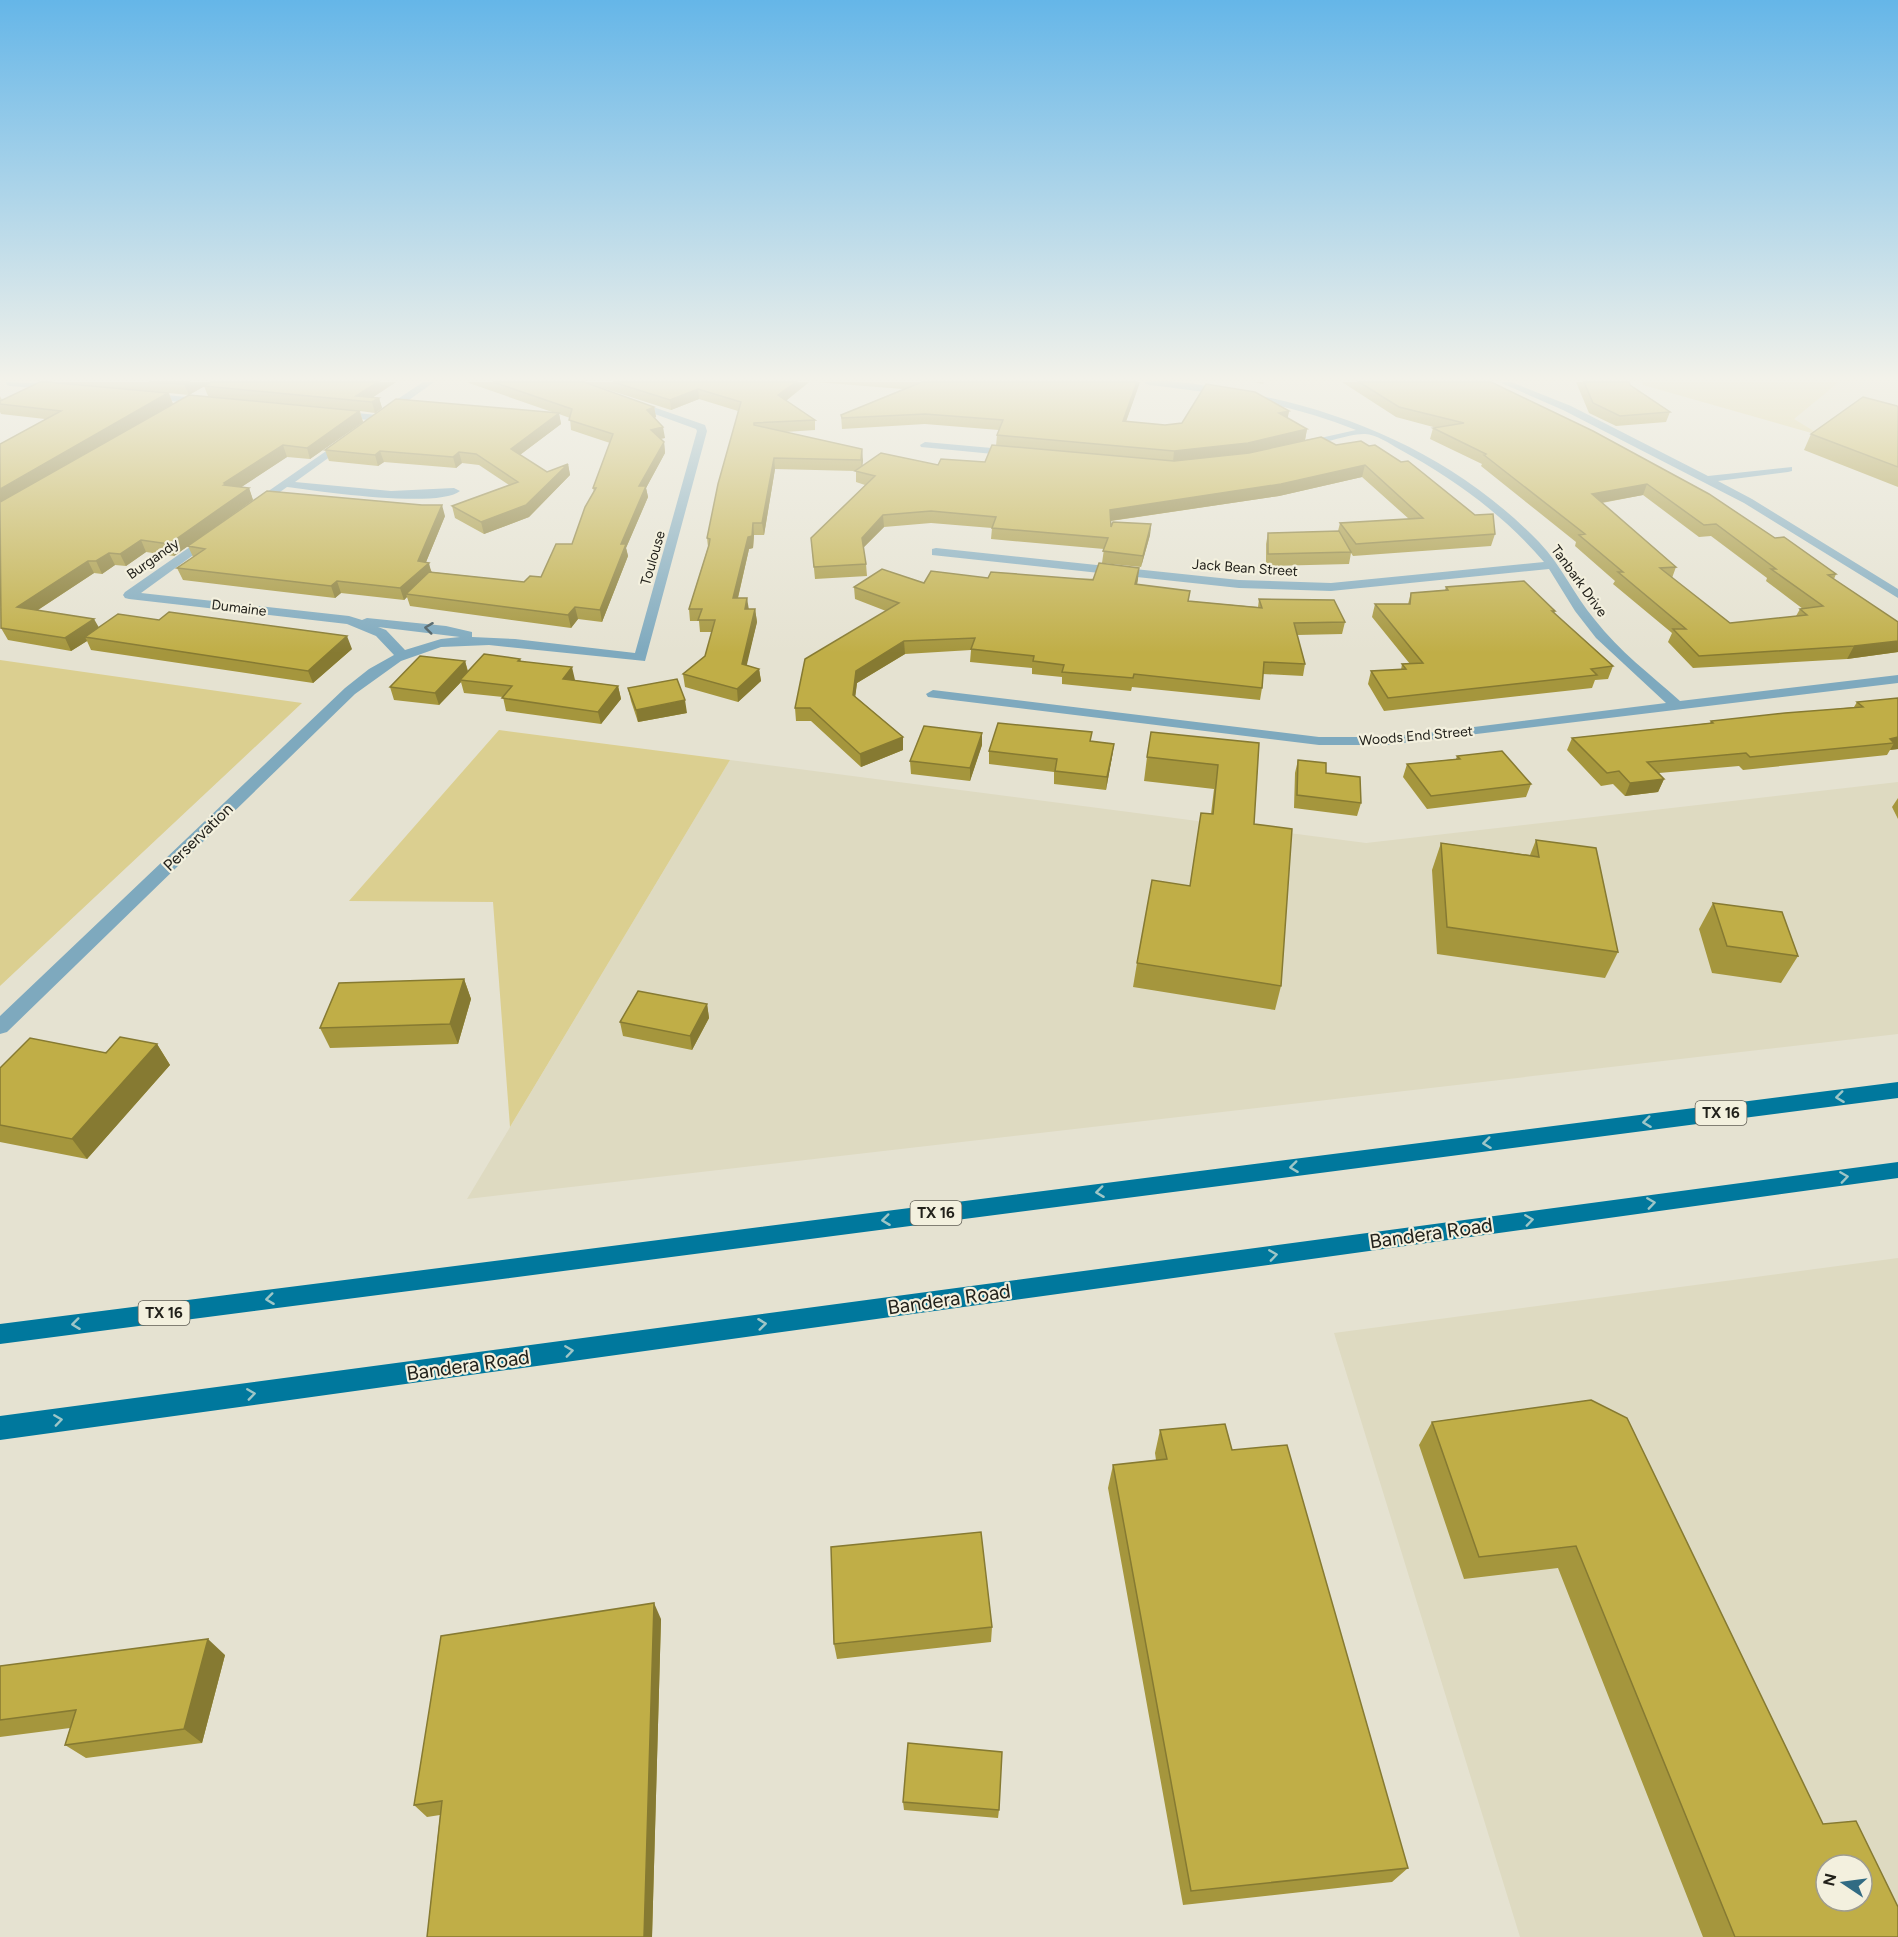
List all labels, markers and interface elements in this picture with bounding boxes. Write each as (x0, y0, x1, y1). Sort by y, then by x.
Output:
street label: Toulouse (637, 528, 669, 587)
street label: Burgandy (124, 535, 183, 583)
street label: Tanbark Drive (1547, 542, 1611, 620)
street label: Jack Bean Street (1192, 556, 1298, 580)
street label: Dumaine (211, 596, 268, 620)
one-way arrow (425, 622, 434, 635)
street label: Woods End Street (1358, 723, 1474, 749)
street label: Perservation (159, 799, 237, 875)
one-way arrow (1835, 1091, 1845, 1103)
road number: TX 16 (1696, 1101, 1746, 1125)
one-way arrow (1642, 1116, 1651, 1128)
one-way arrow (1482, 1136, 1492, 1148)
one-way arrow (1289, 1161, 1298, 1173)
one-way arrow (1839, 1171, 1849, 1183)
one-way arrow (1096, 1186, 1105, 1198)
one-way arrow (1646, 1198, 1655, 1210)
road number: TX 16 (910, 1201, 962, 1225)
street label: Bandera Road (1368, 1212, 1494, 1254)
one-way arrow (881, 1213, 890, 1226)
one-way arrow (1525, 1214, 1534, 1226)
one-way arrow (1269, 1249, 1278, 1261)
street label: Bandera Road (886, 1278, 1012, 1320)
one-way arrow (265, 1292, 274, 1305)
road number: TX 16 (138, 1301, 190, 1325)
one-way arrow (72, 1317, 81, 1330)
one-way arrow (758, 1318, 767, 1331)
street label: Bandera Road (405, 1344, 531, 1386)
one-way arrow (565, 1345, 574, 1357)
one-way arrow (247, 1389, 256, 1401)
one-way arrow (53, 1415, 63, 1427)
north arrow (1814, 1853, 1874, 1913)
text: N (1819, 1872, 1841, 1888)

